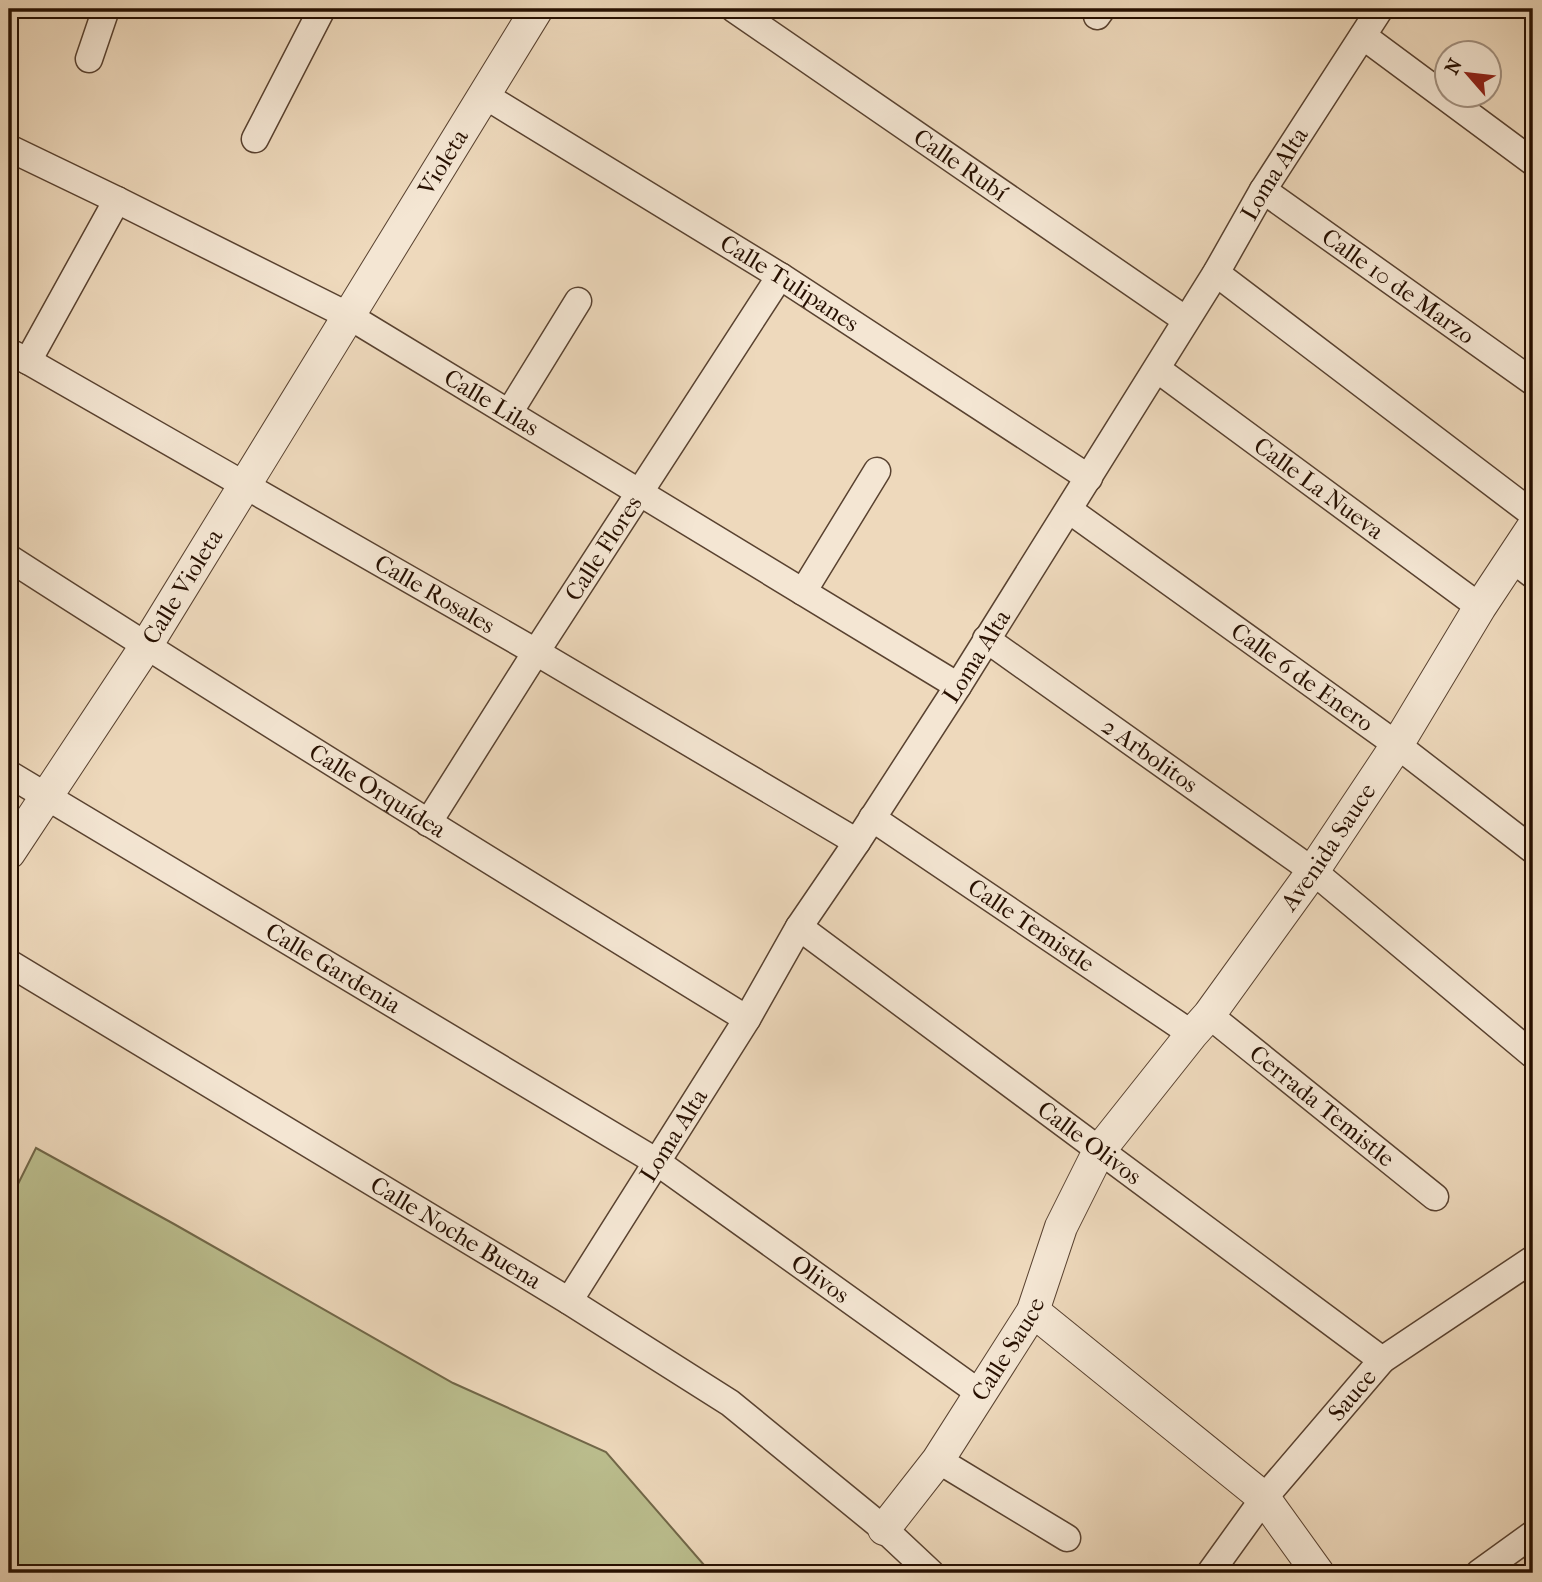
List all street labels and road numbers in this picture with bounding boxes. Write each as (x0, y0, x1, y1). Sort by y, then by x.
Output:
street label: Loma Alta (1235, 121, 1314, 225)
street label: Violeta (412, 123, 474, 201)
street label: Calle Rubí (908, 123, 1014, 207)
street label: Calle 10 de Marzo (1317, 222, 1480, 350)
street label: Calle Tulipanes (715, 229, 864, 338)
street label: Calle Lilas (439, 363, 544, 442)
street label: Calle La Nueva (1249, 431, 1390, 546)
street label: Calle Flores (559, 490, 648, 606)
street label: Calle Violeta (137, 523, 229, 649)
street label: Calle Rosales (370, 549, 500, 640)
street label: Loma Alta (937, 604, 1017, 708)
street label: Calle 6 de Enero (1226, 617, 1379, 738)
street label: 2 Arbolitos (1097, 712, 1203, 799)
street label: Calle Orquídea (304, 738, 452, 844)
street label: Avenida Sauce (1274, 778, 1382, 917)
street label: Calle Temistle (963, 873, 1100, 978)
street label: Calle Gardenia (261, 917, 407, 1020)
street label: Cerrada Temistle (1244, 1039, 1400, 1173)
street label: Loma Alta (634, 1083, 714, 1187)
street label: Calle Olivos (1032, 1095, 1147, 1191)
street label: Calle Noche Buena (365, 1171, 547, 1295)
street label: Olivos (786, 1249, 855, 1309)
street label: Calle Sauce (965, 1294, 1050, 1406)
street label: Sauce (1322, 1363, 1382, 1427)

